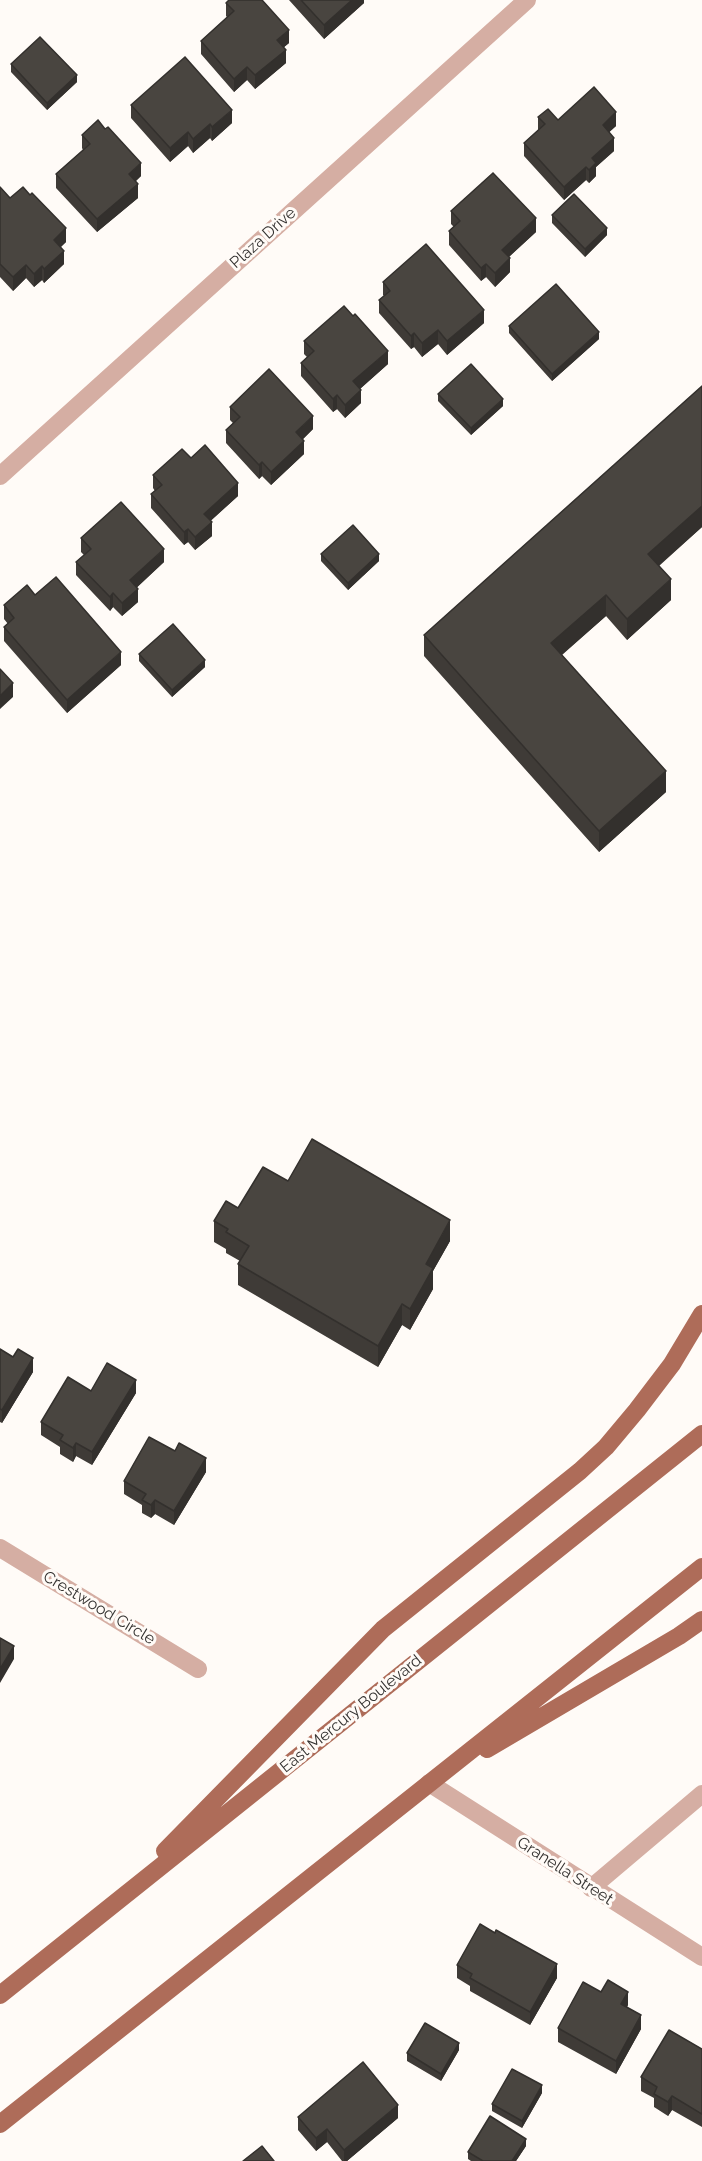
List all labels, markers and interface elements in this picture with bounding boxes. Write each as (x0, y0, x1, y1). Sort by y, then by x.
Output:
street label: Plaza Drive (226, 203, 300, 273)
street label: Crestwood Circle (40, 1567, 158, 1649)
street label: East Mercury Boulevard (276, 1651, 426, 1777)
street label: Granella Street (514, 1833, 616, 1909)

